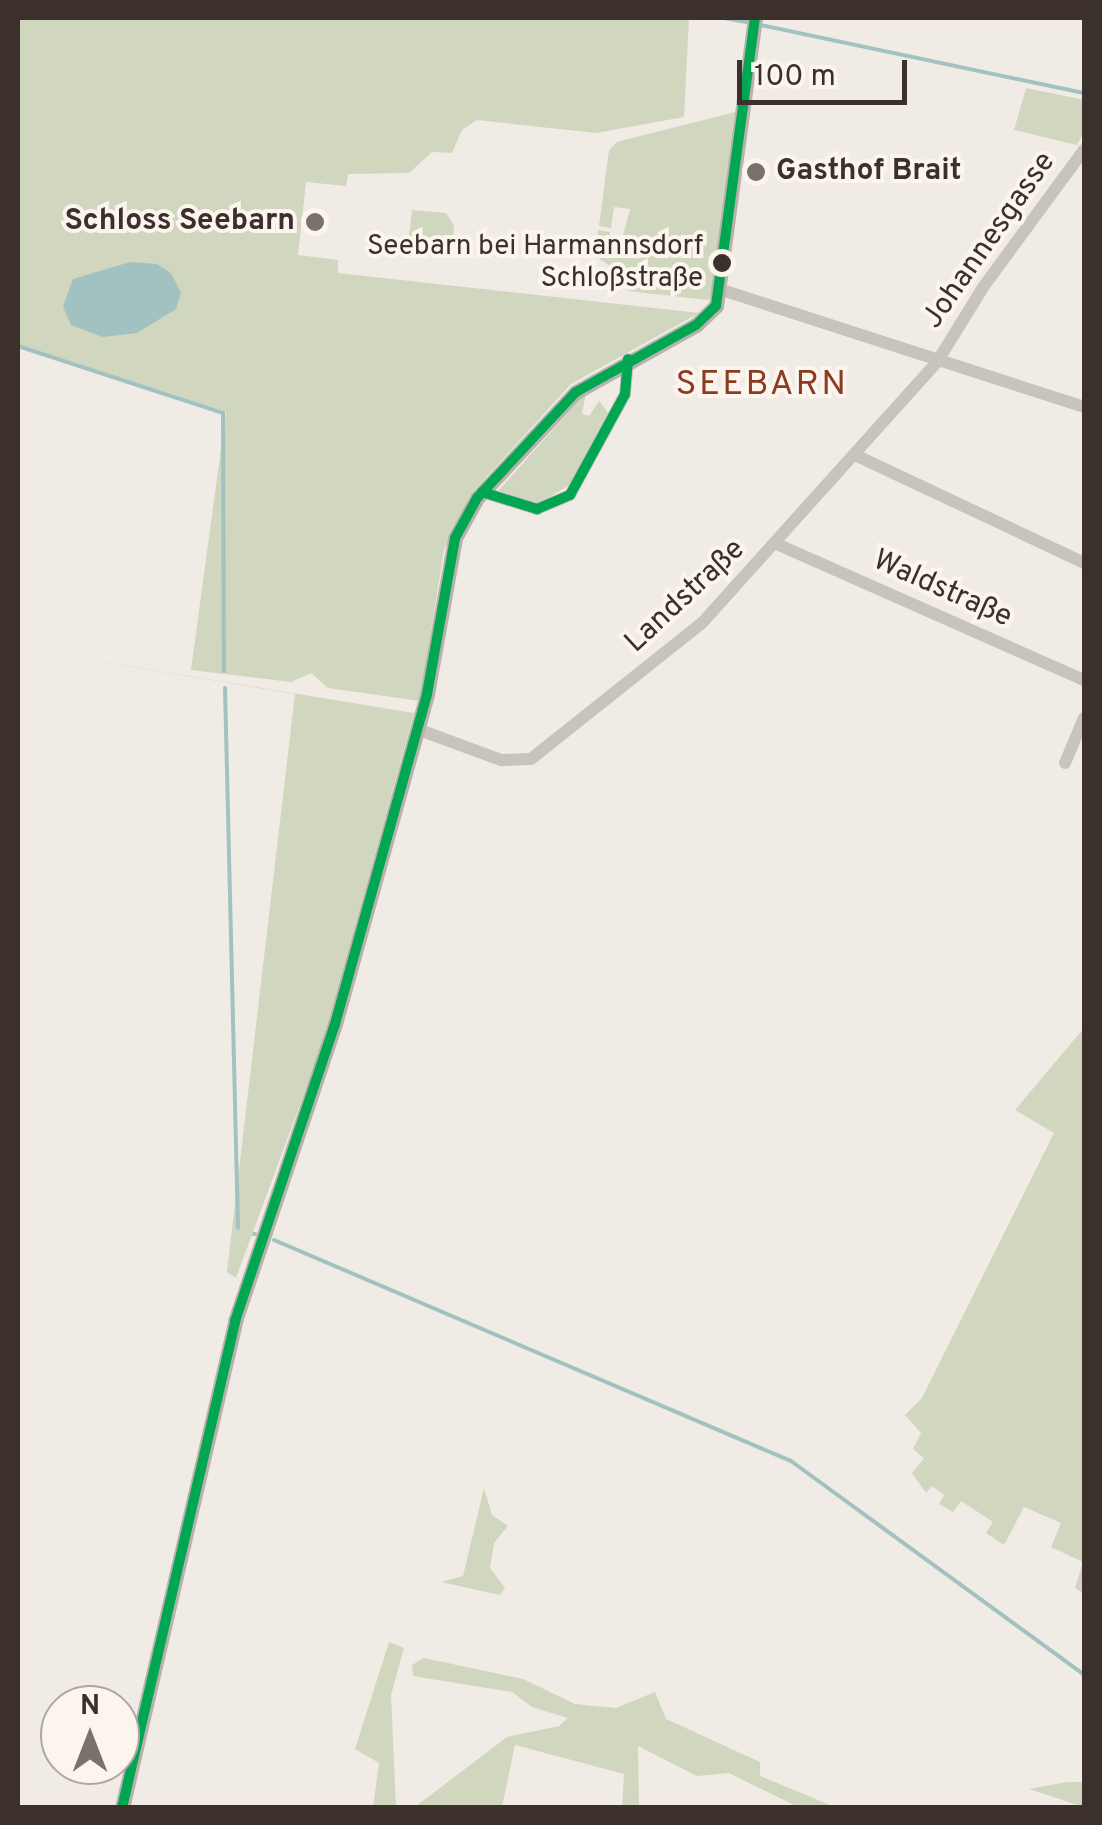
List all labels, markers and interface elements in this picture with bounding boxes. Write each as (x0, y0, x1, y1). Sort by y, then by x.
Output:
scale bar (742, 40, 912, 102)
text: 100 m (754, 59, 836, 96)
street label: Johannesgasse (916, 146, 1064, 336)
place label: Gasthof Brait (776, 154, 961, 190)
marker: Gasthof Brait (745, 161, 767, 183)
place label: Schloss Seebarn (65, 204, 295, 240)
marker: Schloss Seebarn (304, 211, 326, 233)
place label: Seebarn bei Harmannsdorf Schloßstraße (367, 230, 703, 296)
marker: Seebarn bei Harmannsdorf Schloßstraße (712, 253, 732, 273)
district label: SEEBARN (676, 364, 848, 406)
street label: Landstraße (619, 532, 753, 662)
street label: Waldstraße (867, 543, 1017, 637)
north arrow (40, 1685, 140, 1785)
text: N (80, 1689, 100, 1725)

